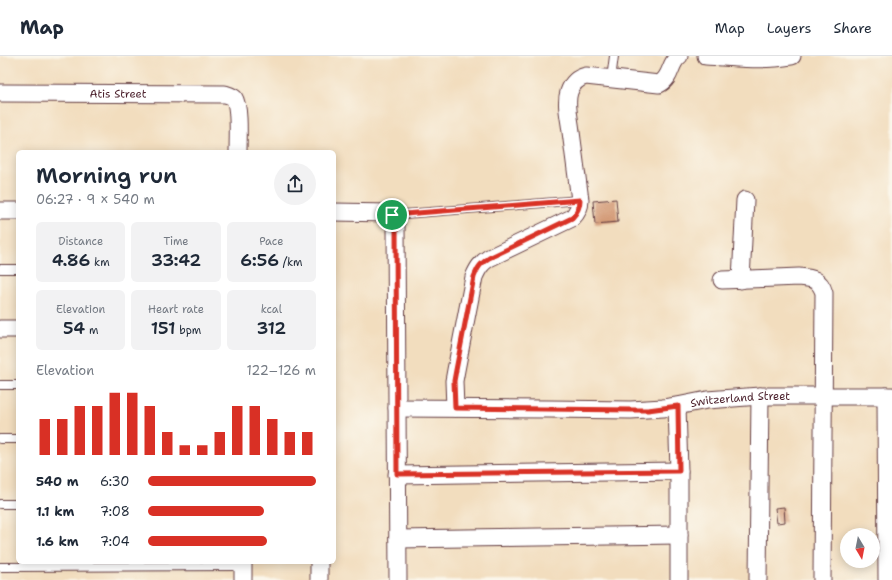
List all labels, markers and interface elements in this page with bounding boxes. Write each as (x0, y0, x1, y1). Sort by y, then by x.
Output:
text: Map (20, 15, 64, 40)
text: Map (715, 19, 745, 37)
text: Layers (767, 19, 811, 37)
text: Share (833, 19, 872, 37)
street label: Atis Street (89, 86, 147, 102)
text: Morning run (36, 161, 177, 190)
button: share (274, 163, 316, 205)
text: 06:27 · 9 × 540 m (36, 191, 155, 208)
pin (375, 198, 409, 232)
icon: arrive (381, 204, 403, 226)
text: Distance (58, 234, 103, 249)
text: Time (163, 234, 189, 249)
text: Pace (259, 234, 283, 249)
text: 4.86 (52, 249, 90, 271)
text: 33:42 (151, 249, 201, 271)
text: 6:56 (240, 249, 279, 271)
text: km (90, 255, 110, 270)
text: /km (279, 255, 302, 270)
text: Elevation (56, 302, 105, 317)
text: Heart rate (148, 302, 204, 317)
text: kcal (261, 302, 282, 317)
text: 54 (63, 317, 85, 339)
text: 151 (151, 317, 175, 339)
text: 312 (256, 317, 286, 339)
text: m (85, 323, 98, 338)
text: bpm (175, 323, 201, 338)
text: Elevation (36, 362, 94, 379)
text: 122–126 m (247, 362, 316, 379)
street label: Switzerland Street (689, 389, 790, 411)
text: 540 m (36, 473, 79, 490)
text: 6:30 (100, 473, 129, 490)
text: 1.1 km (36, 503, 74, 520)
text: 7:08 (100, 503, 130, 520)
north arrow (840, 528, 880, 568)
map controls (840, 528, 880, 568)
text: 1.6 km (36, 533, 79, 550)
text: 7:04 (100, 533, 130, 550)

